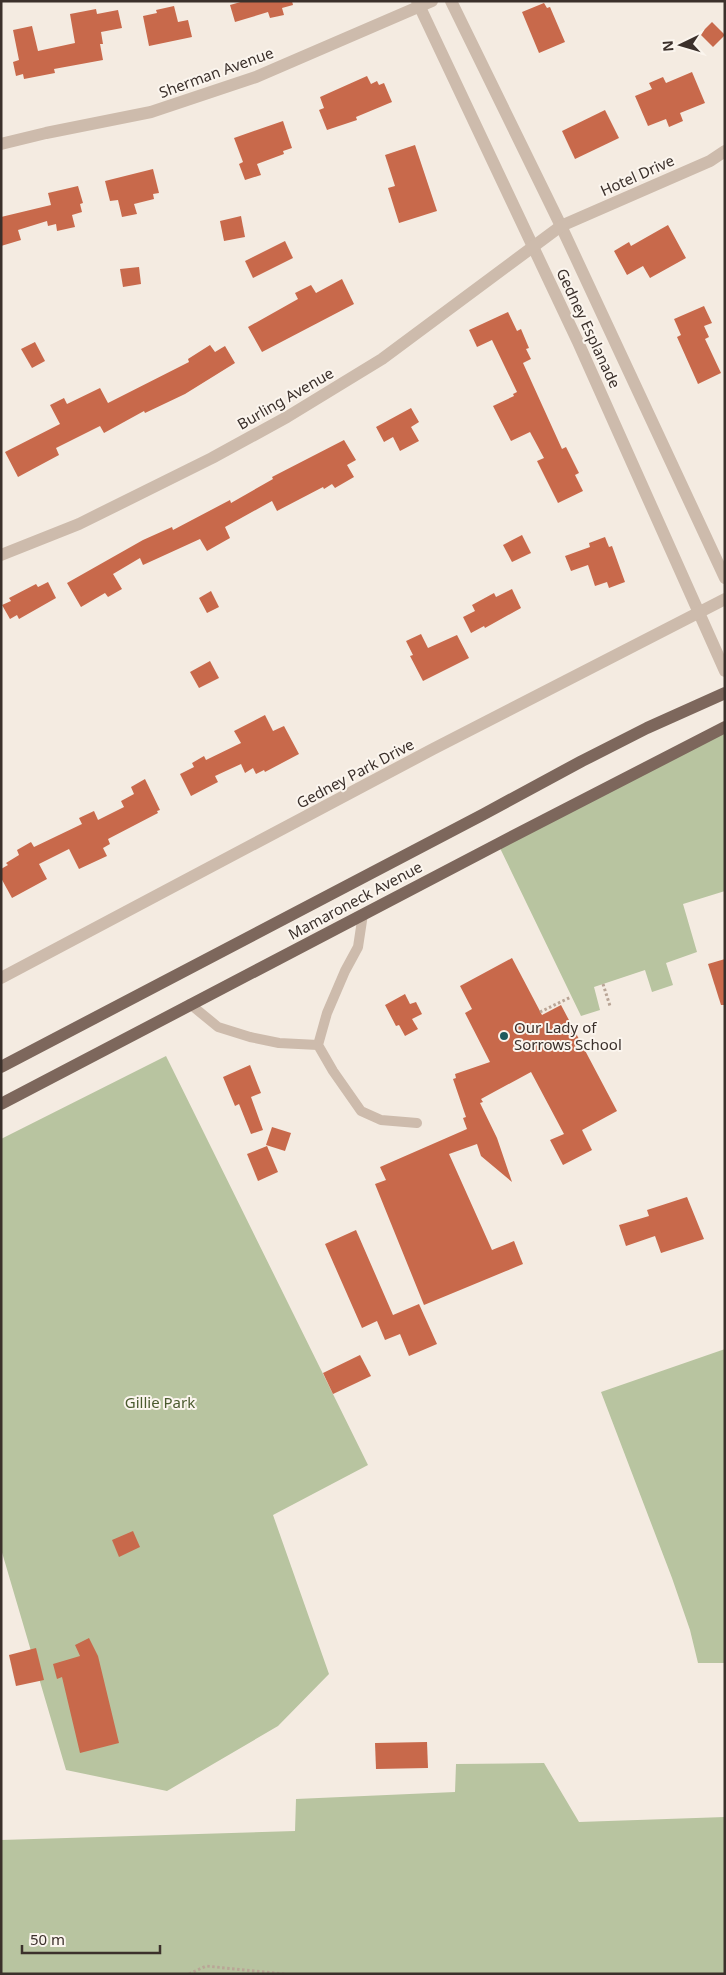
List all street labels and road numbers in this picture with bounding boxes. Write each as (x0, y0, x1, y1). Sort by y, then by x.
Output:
street label: Sherman Avenue (156, 42, 276, 102)
street label: Hotel Drive (597, 150, 677, 200)
street label: Gedney Esplanade (552, 265, 626, 391)
street label: Burling Avenue (233, 362, 337, 434)
street label: Gedney Park Drive (293, 734, 417, 812)
street label: Mamaroneck Avenue (285, 856, 425, 944)

